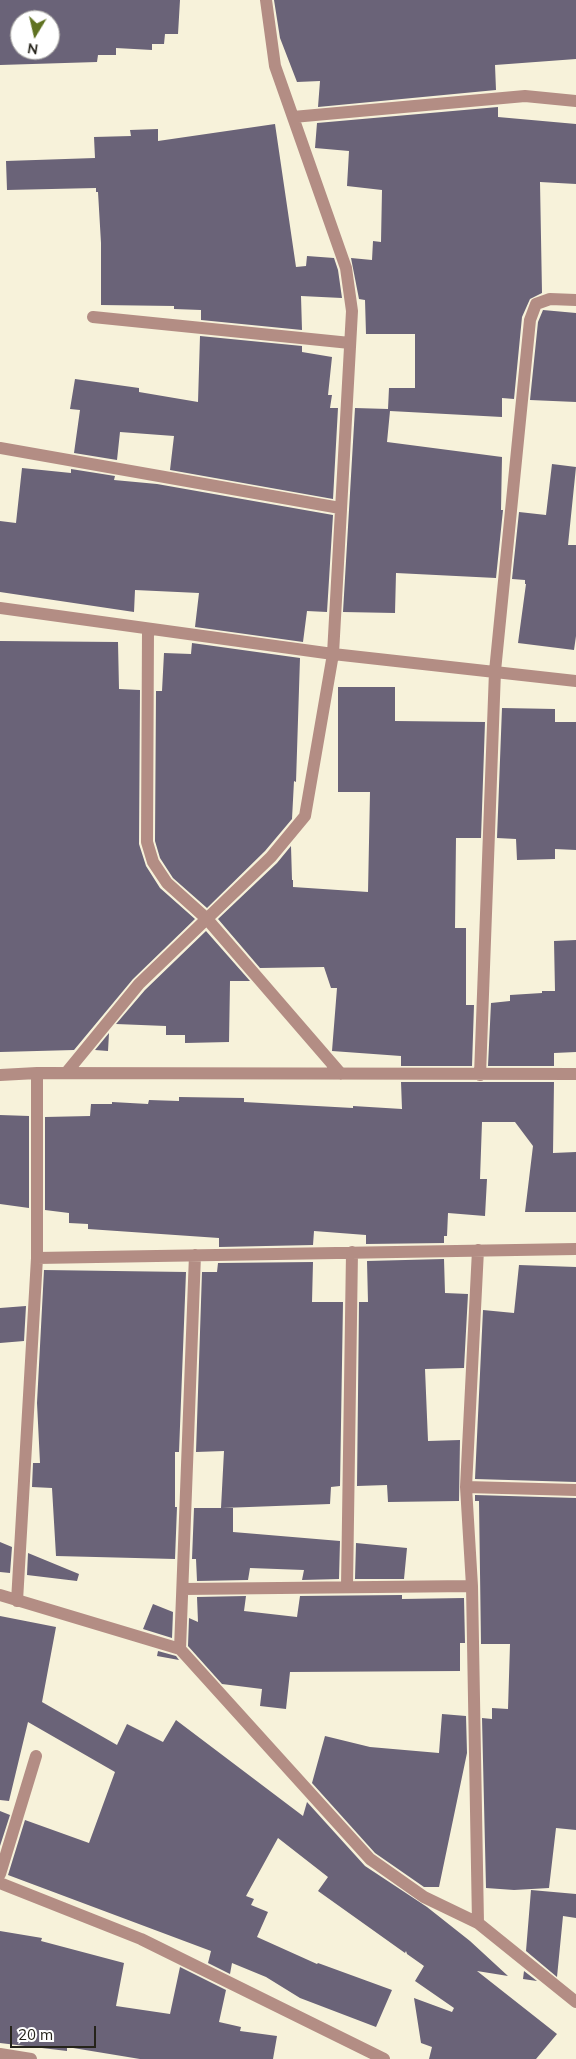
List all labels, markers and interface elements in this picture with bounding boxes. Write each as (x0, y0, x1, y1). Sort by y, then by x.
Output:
north arrow (10, 10, 60, 60)
text: N (26, 39, 39, 59)
scale bar (12, 2016, 99, 2048)
text: 20 m (18, 2025, 53, 2044)

